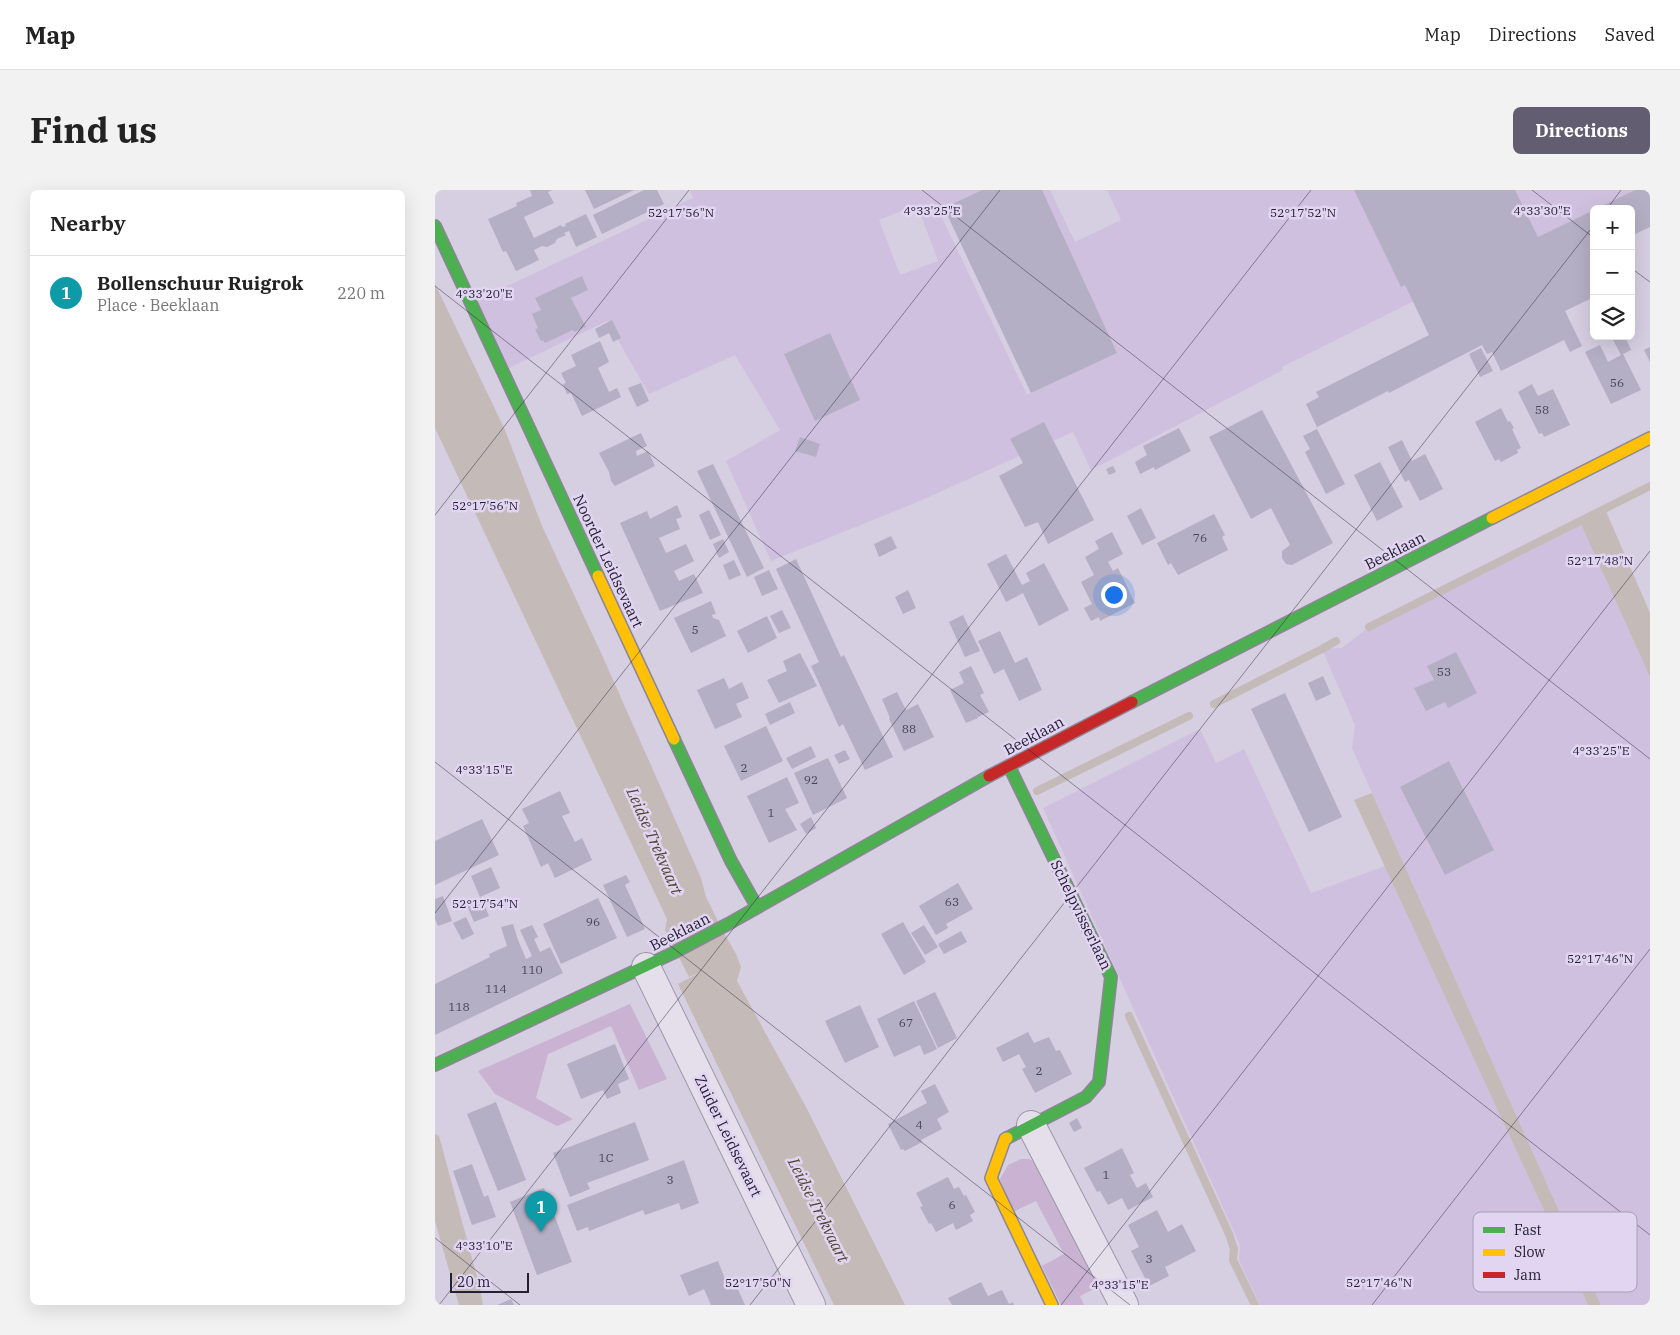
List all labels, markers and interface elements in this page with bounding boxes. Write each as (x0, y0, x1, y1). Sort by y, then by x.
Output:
text: Map (25, 19, 75, 51)
text: Map (1424, 23, 1461, 46)
text: Directions (1489, 23, 1577, 46)
text: Saved (1605, 23, 1655, 46)
text: Find us (30, 107, 157, 153)
button: Directions (1513, 107, 1650, 154)
text: 4°33'25"E (903, 203, 961, 218)
text: 4°33'30"E (1513, 203, 1571, 218)
text: 52°17'56"N (648, 205, 714, 220)
text: 52°17'52"N (1270, 205, 1336, 220)
map controls (1590, 205, 1635, 340)
button: + (1590, 205, 1635, 250)
text: Nearby (50, 209, 126, 237)
button: − (1590, 250, 1635, 295)
text: Bollenschuur Ruigrok (97, 271, 303, 295)
text: 1 (61, 283, 71, 303)
text: 220 m (337, 283, 385, 303)
text: 4°33'20"E (455, 286, 513, 301)
text: Place · Beeklaan (97, 295, 220, 315)
button: layers (1590, 295, 1635, 340)
house number: 56 (1610, 375, 1624, 390)
house number: 58 (1535, 402, 1549, 417)
street label: Noorder Leidsevaart (569, 491, 648, 631)
text: 52°17'56"N (452, 498, 518, 513)
street label: Beeklaan (1361, 527, 1429, 574)
house number: 76 (1193, 530, 1207, 545)
text: 52°17'48"N (1567, 553, 1633, 568)
your location (1101, 582, 1127, 608)
house number: 5 (691, 622, 699, 637)
house number: 53 (1437, 664, 1451, 679)
street label: Beeklaan (1000, 712, 1067, 759)
house number: 88 (902, 721, 916, 736)
text: 4°33'25"E (1572, 743, 1630, 758)
house number: 2 (740, 760, 748, 775)
text: 4°33'15"E (455, 762, 513, 777)
house number: 92 (804, 772, 818, 787)
water label: Leidse Trekvaart (622, 784, 688, 899)
house number: 1 (767, 805, 775, 820)
street label: Schelpvisserlaan (1047, 857, 1116, 973)
house number: 63 (945, 894, 959, 909)
text: 52°17'54"N (452, 896, 518, 911)
street label: Beeklaan (646, 908, 714, 955)
house number: 96 (586, 914, 600, 929)
text: 52°17'46"N (1567, 951, 1633, 966)
house number: 110 (521, 962, 543, 977)
house number: 114 (485, 981, 507, 996)
house number: 118 (448, 999, 470, 1014)
house number: 67 (899, 1015, 913, 1030)
house number: 2 (1035, 1063, 1043, 1078)
street label: Zuider Leidsevaart (691, 1072, 766, 1200)
house number: 4 (915, 1117, 923, 1132)
house number: 1C (599, 1150, 614, 1165)
water label: Leidse Trekvaart (784, 1153, 855, 1267)
house number: 1 (1102, 1167, 1110, 1182)
house number: 3 (666, 1172, 674, 1187)
pin: 1 (525, 1191, 557, 1232)
house number: 6 (948, 1197, 956, 1212)
legend (1473, 1212, 1637, 1292)
text: Fast (1514, 1221, 1542, 1239)
text: 4°33'10"E (455, 1238, 513, 1253)
text: Slow (1514, 1243, 1545, 1261)
house number: 3 (1145, 1251, 1153, 1266)
text: Jam (1514, 1266, 1541, 1284)
scale bar (450, 1270, 529, 1293)
text: 20 m (457, 1273, 490, 1291)
text: 52°17'50"N (725, 1275, 791, 1290)
text: 52°17'46"N (1346, 1275, 1412, 1290)
text: 4°33'15"E (1091, 1277, 1149, 1292)

